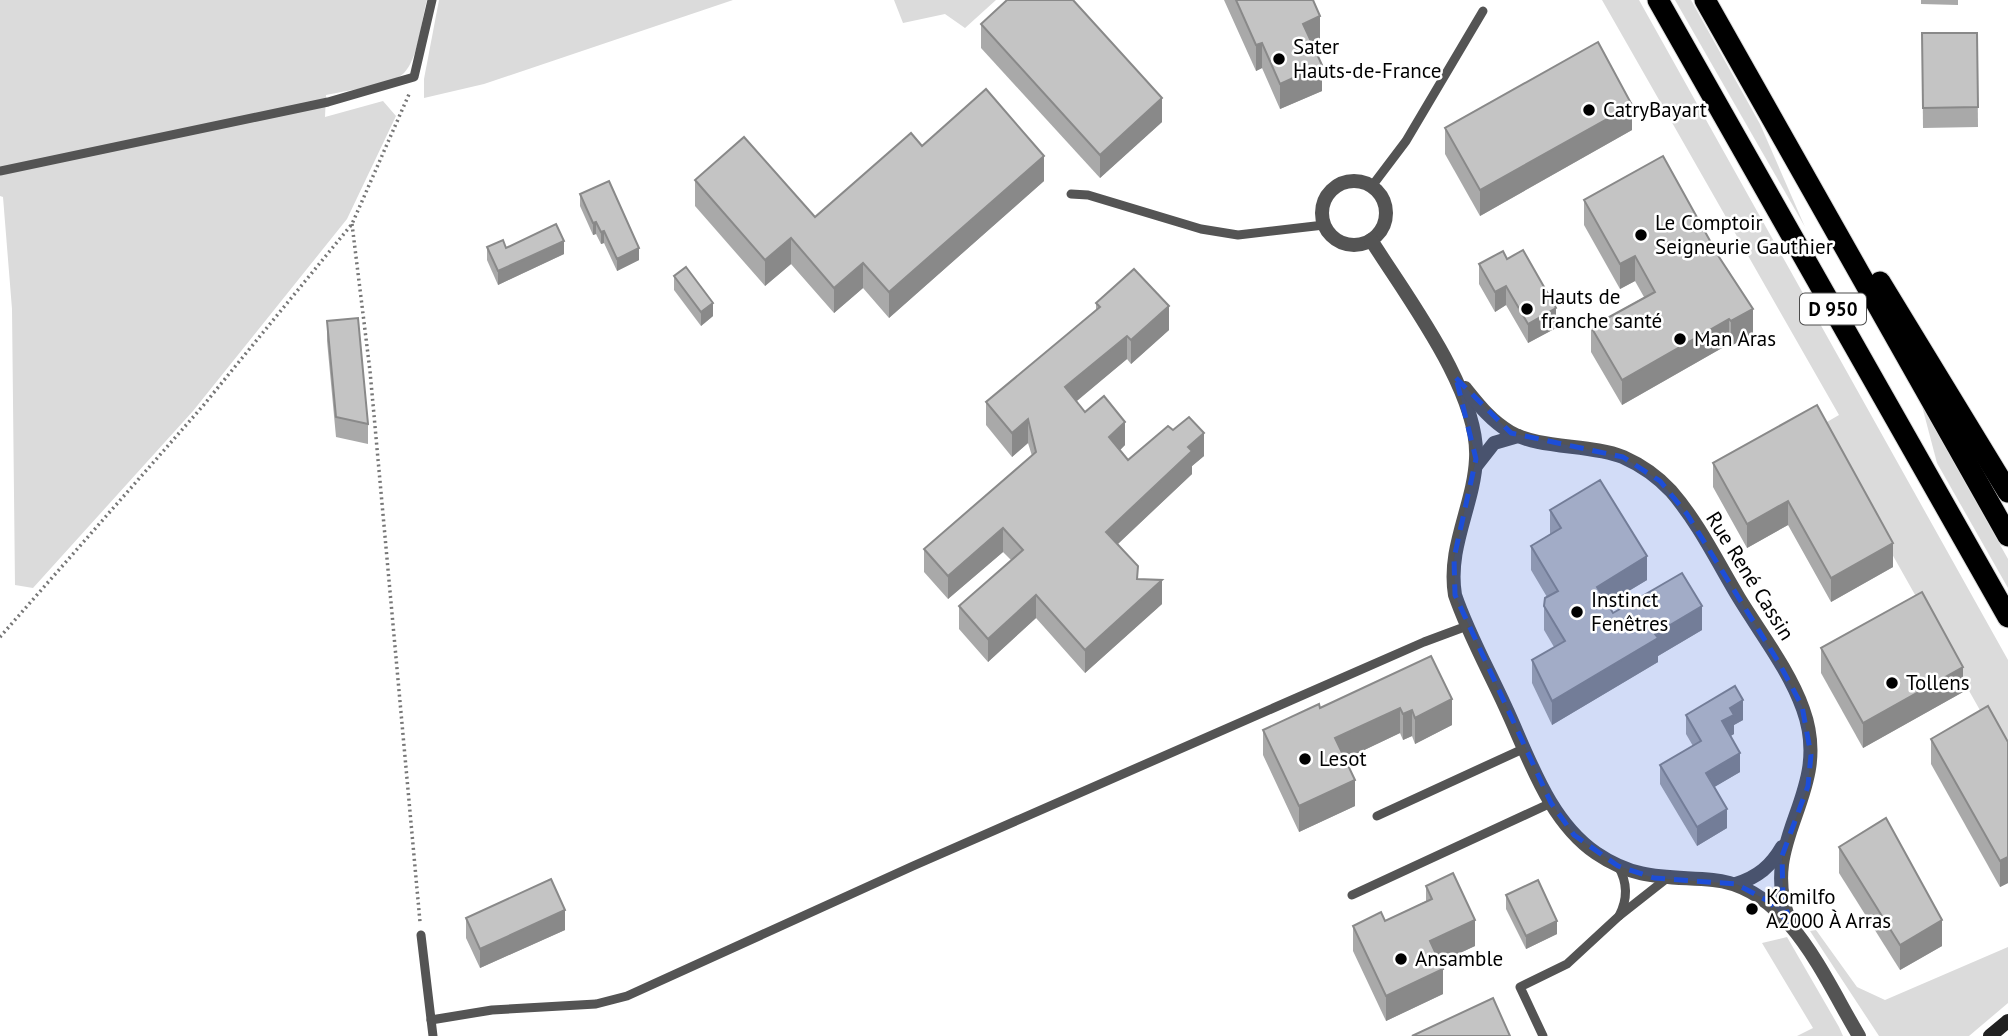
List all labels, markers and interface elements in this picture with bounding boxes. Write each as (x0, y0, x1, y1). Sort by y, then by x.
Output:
place label: Sater Hauts-de-France (1293, 33, 1441, 84)
marker: Sater Hauts-de-France (1271, 51, 1287, 67)
place label: CatryBayart (1603, 96, 1707, 123)
marker: CatryBayart (1581, 102, 1597, 118)
place label: Le Comptoir Seigneurie Gauthier (1655, 209, 1833, 260)
marker: Le Comptoir Seigneurie Gauthier (1633, 227, 1649, 243)
place label: Hauts de franche santé (1541, 283, 1662, 334)
road number: D 950 (1800, 294, 1866, 324)
marker: Hauts de franche santé (1519, 301, 1535, 317)
place label: Man Aras (1694, 325, 1776, 352)
marker: Man Aras (1672, 331, 1688, 347)
street label: Rue René Cassin (1700, 506, 1801, 645)
place label: Instinct Fenêtres (1591, 586, 1668, 637)
marker: Instinct Fenêtres (1569, 604, 1585, 620)
place label: Tollens (1906, 669, 1969, 696)
marker: Tollens (1884, 675, 1900, 691)
place label: Lesot (1319, 745, 1367, 772)
marker: Lesot (1297, 751, 1313, 767)
place label: Komilfo A2000 À Arras (1766, 883, 1891, 934)
marker: Komilfo A2000 À Arras (1744, 901, 1760, 917)
place label: Ansamble (1415, 945, 1503, 972)
marker: Ansamble (1393, 951, 1409, 967)

